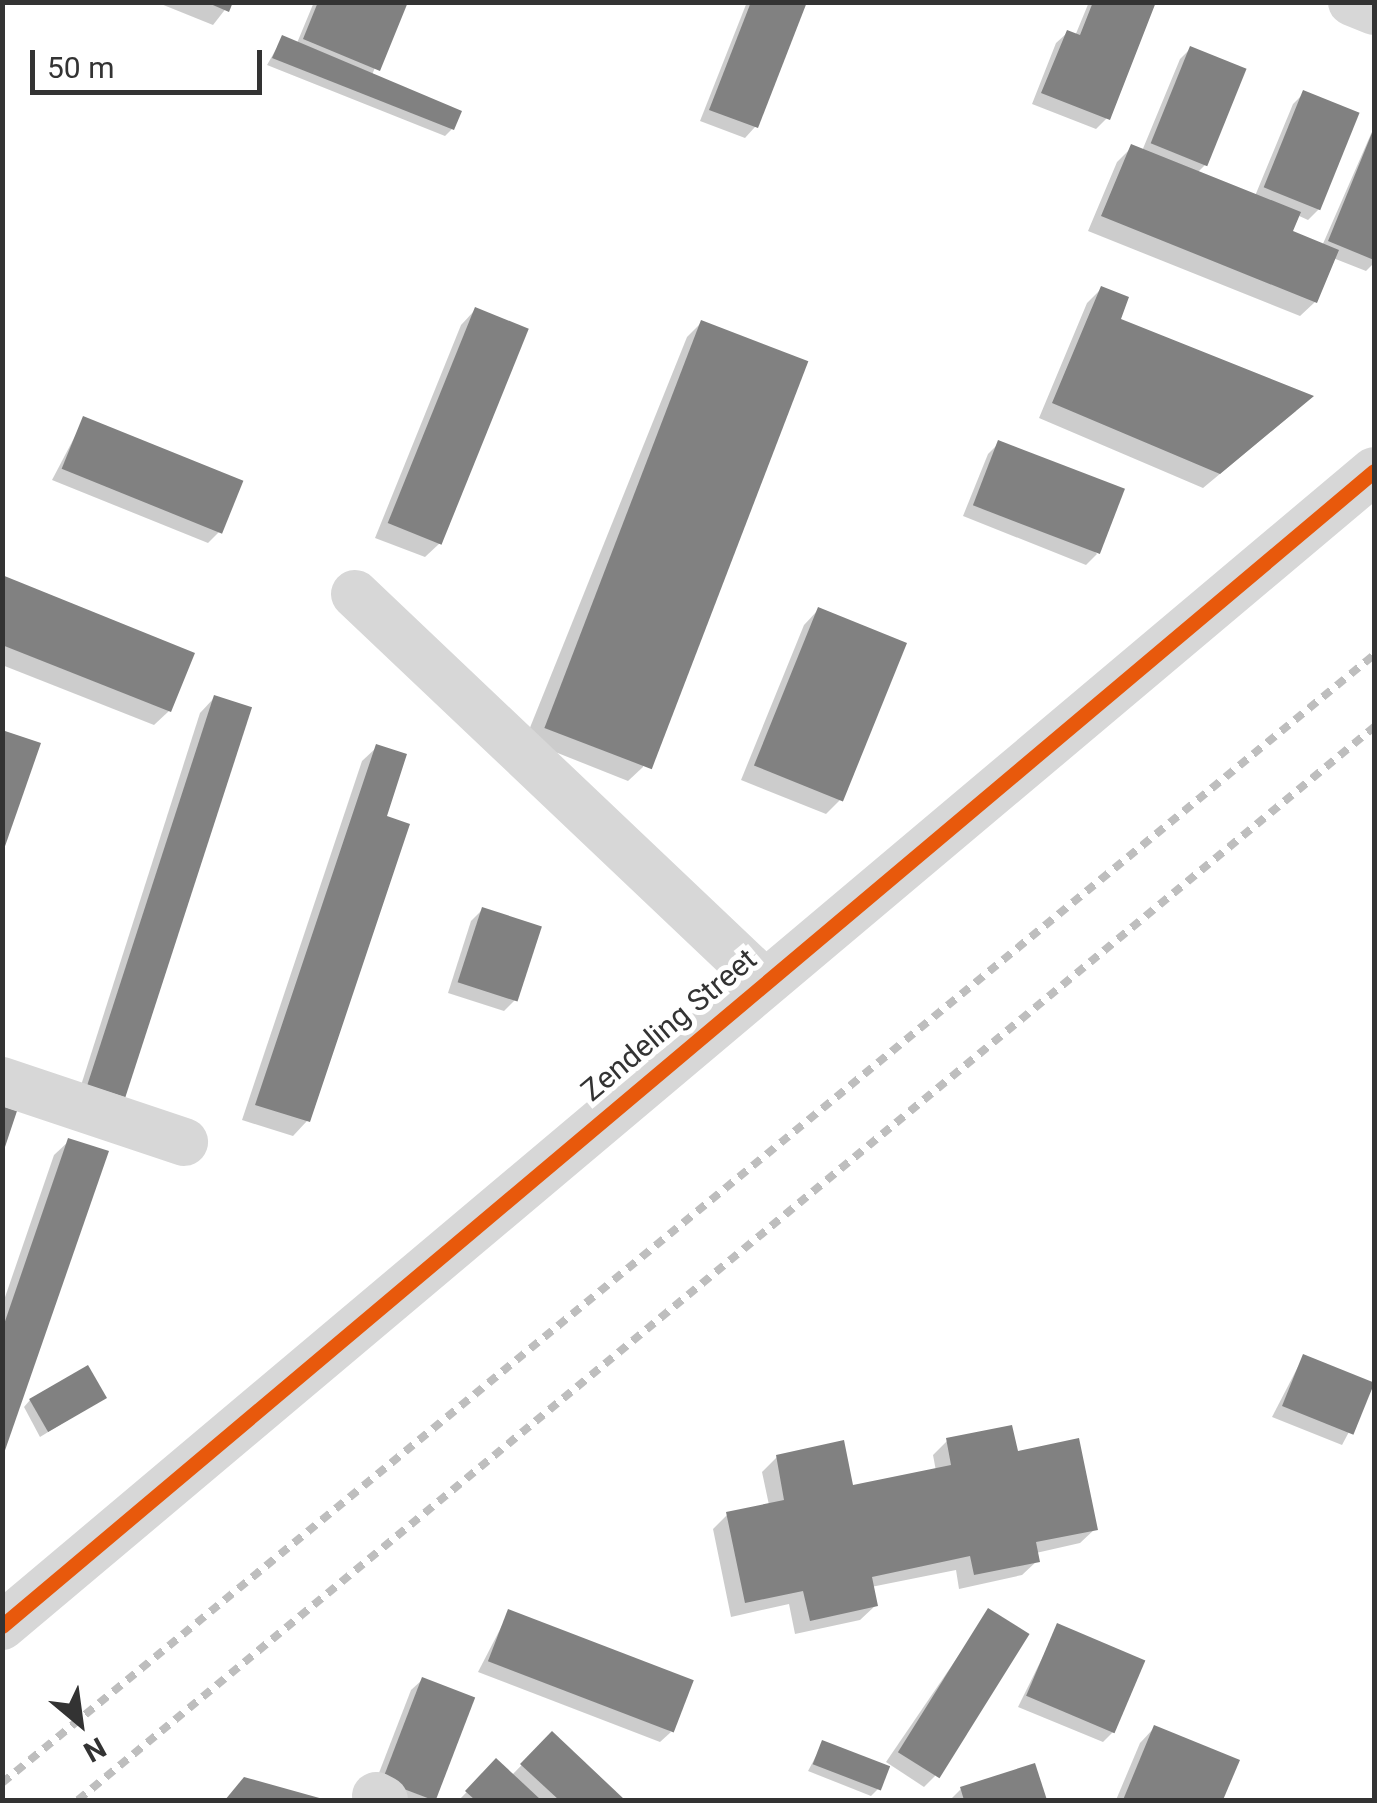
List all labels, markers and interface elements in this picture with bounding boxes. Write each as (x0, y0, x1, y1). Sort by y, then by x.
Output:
scale bar (35, 30, 268, 92)
text: 50 m (47, 50, 114, 85)
street label: Zendeling Street (574, 941, 764, 1109)
north arrow (30, 1673, 130, 1773)
text: N (78, 1730, 111, 1769)

